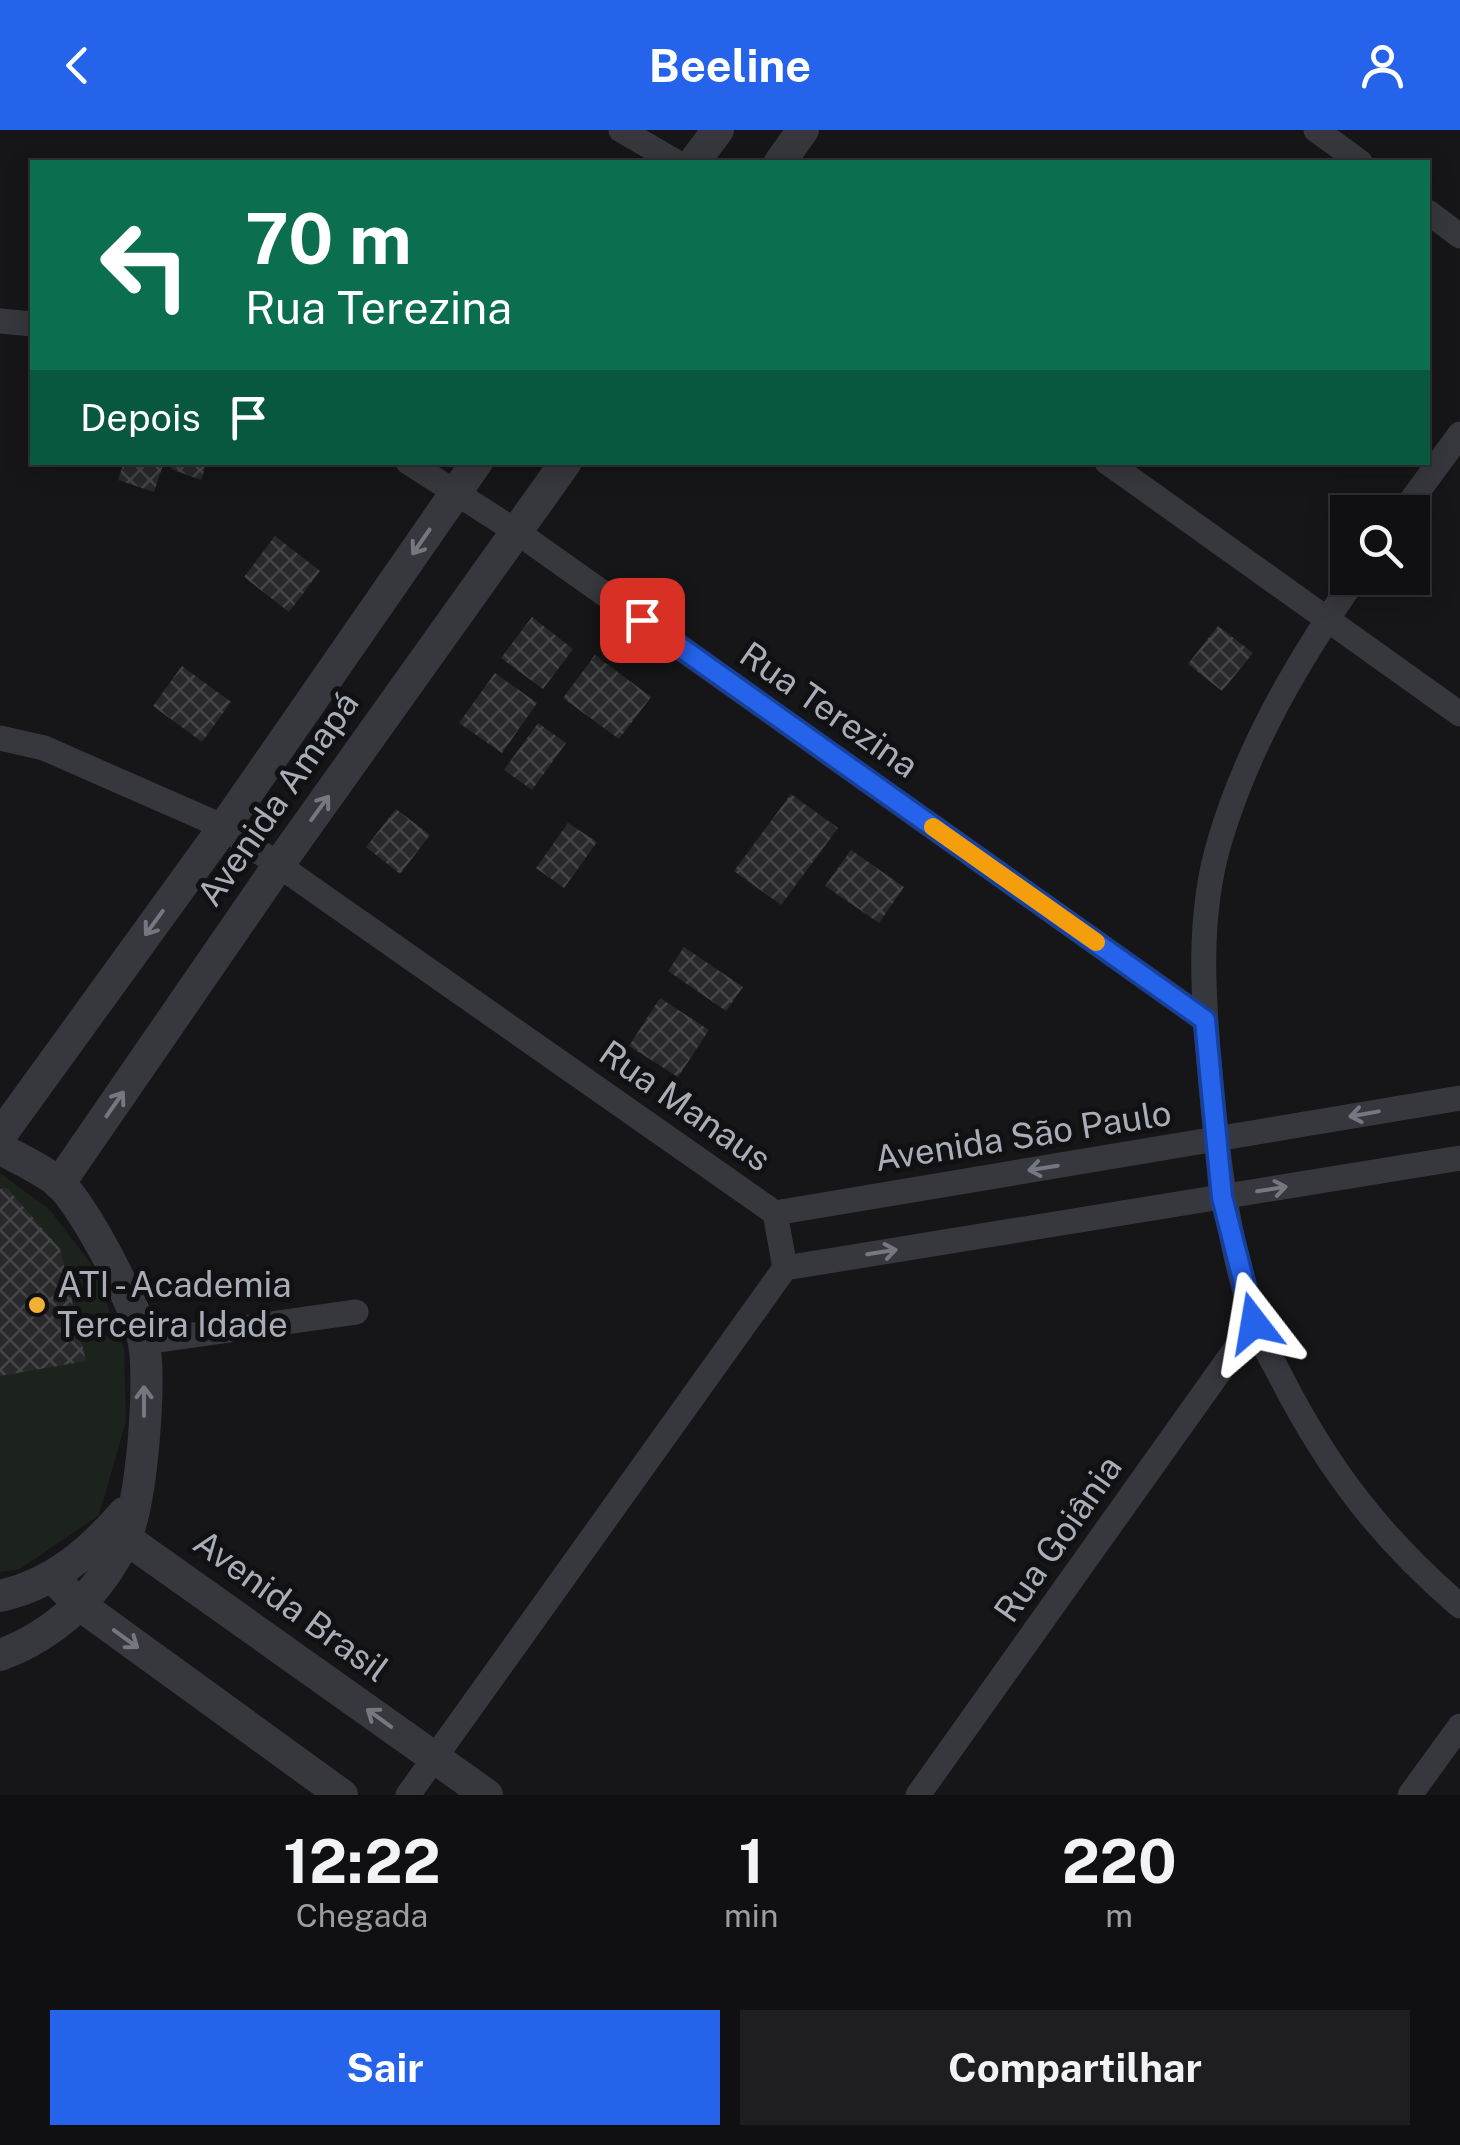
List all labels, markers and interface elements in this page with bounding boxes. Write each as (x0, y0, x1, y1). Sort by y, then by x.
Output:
icon: back (50, 38, 105, 93)
icon: person (1355, 38, 1410, 93)
text: Beeline (649, 39, 811, 92)
text: 70 m (245, 197, 412, 280)
icon: left (80, 200, 210, 330)
text: Rua Terezina (245, 281, 512, 334)
icon: arrive (221, 390, 276, 445)
text: Depois (80, 395, 201, 440)
map controls (1330, 495, 1430, 595)
button: search (1330, 495, 1430, 595)
one-way arrow (411, 528, 432, 556)
pin (600, 578, 685, 663)
icon: arrive (615, 593, 670, 648)
street label: Rua Terezina (732, 633, 926, 786)
street label: Avenida Amapá (189, 684, 367, 914)
one-way arrow (309, 795, 330, 822)
one-way arrow (144, 909, 165, 936)
street label: Rua Manaus (592, 1032, 779, 1180)
one-way arrow (104, 1090, 125, 1118)
street label: Avenida São Paulo (872, 1092, 1174, 1179)
one-way arrow (1348, 1105, 1381, 1124)
one-way arrow (1028, 1159, 1060, 1178)
one-way arrow (1255, 1179, 1287, 1198)
one-way arrow (865, 1242, 897, 1261)
place label: ATI - Academia Terceira Idade (57, 1264, 292, 1345)
position arrow (1202, 1271, 1306, 1375)
marker: ATI - Academia Terceira Idade (26, 1294, 48, 1316)
one-way arrow (134, 1385, 153, 1417)
street label: Rua Goiânia (985, 1448, 1130, 1630)
street label: Avenida Brasil (186, 1521, 397, 1690)
one-way arrow (112, 1628, 140, 1649)
one-way arrow (366, 1708, 394, 1729)
text: 12:22 (283, 1826, 441, 1897)
text: 1 (738, 1826, 764, 1897)
text: 220 (1062, 1826, 1177, 1897)
text: Chegada (296, 1897, 428, 1934)
text: min (724, 1897, 778, 1934)
text: m (1105, 1897, 1133, 1934)
button: Sair (50, 2010, 720, 2125)
button: Compartilhar (740, 2010, 1410, 2125)

